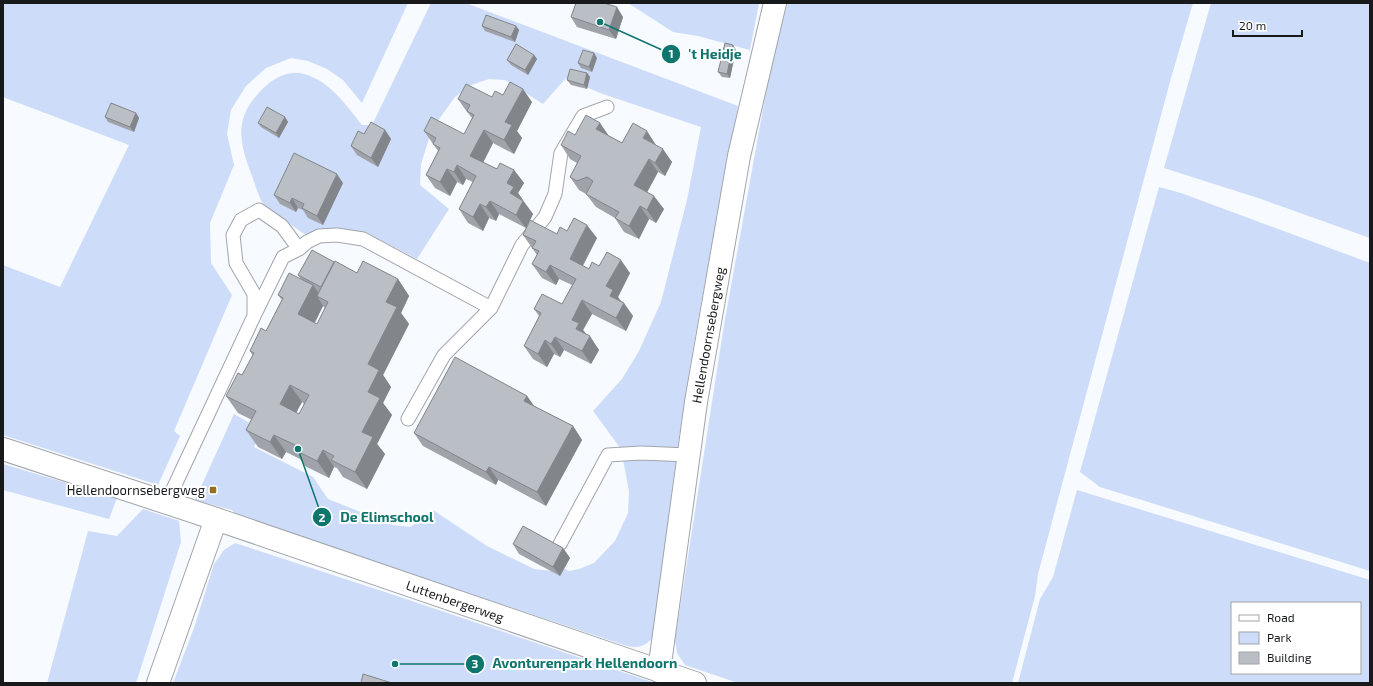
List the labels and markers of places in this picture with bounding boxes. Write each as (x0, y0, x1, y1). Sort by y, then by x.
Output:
callout: 't Heidje (661, 41, 750, 67)
place label: Hellendoornsebergweg (67, 482, 205, 498)
marker: Hellendoornsebergweg (208, 485, 218, 495)
callout: De Elimschool (312, 504, 442, 530)
callout: Avonturenpark Hellendoorn (465, 651, 686, 677)

